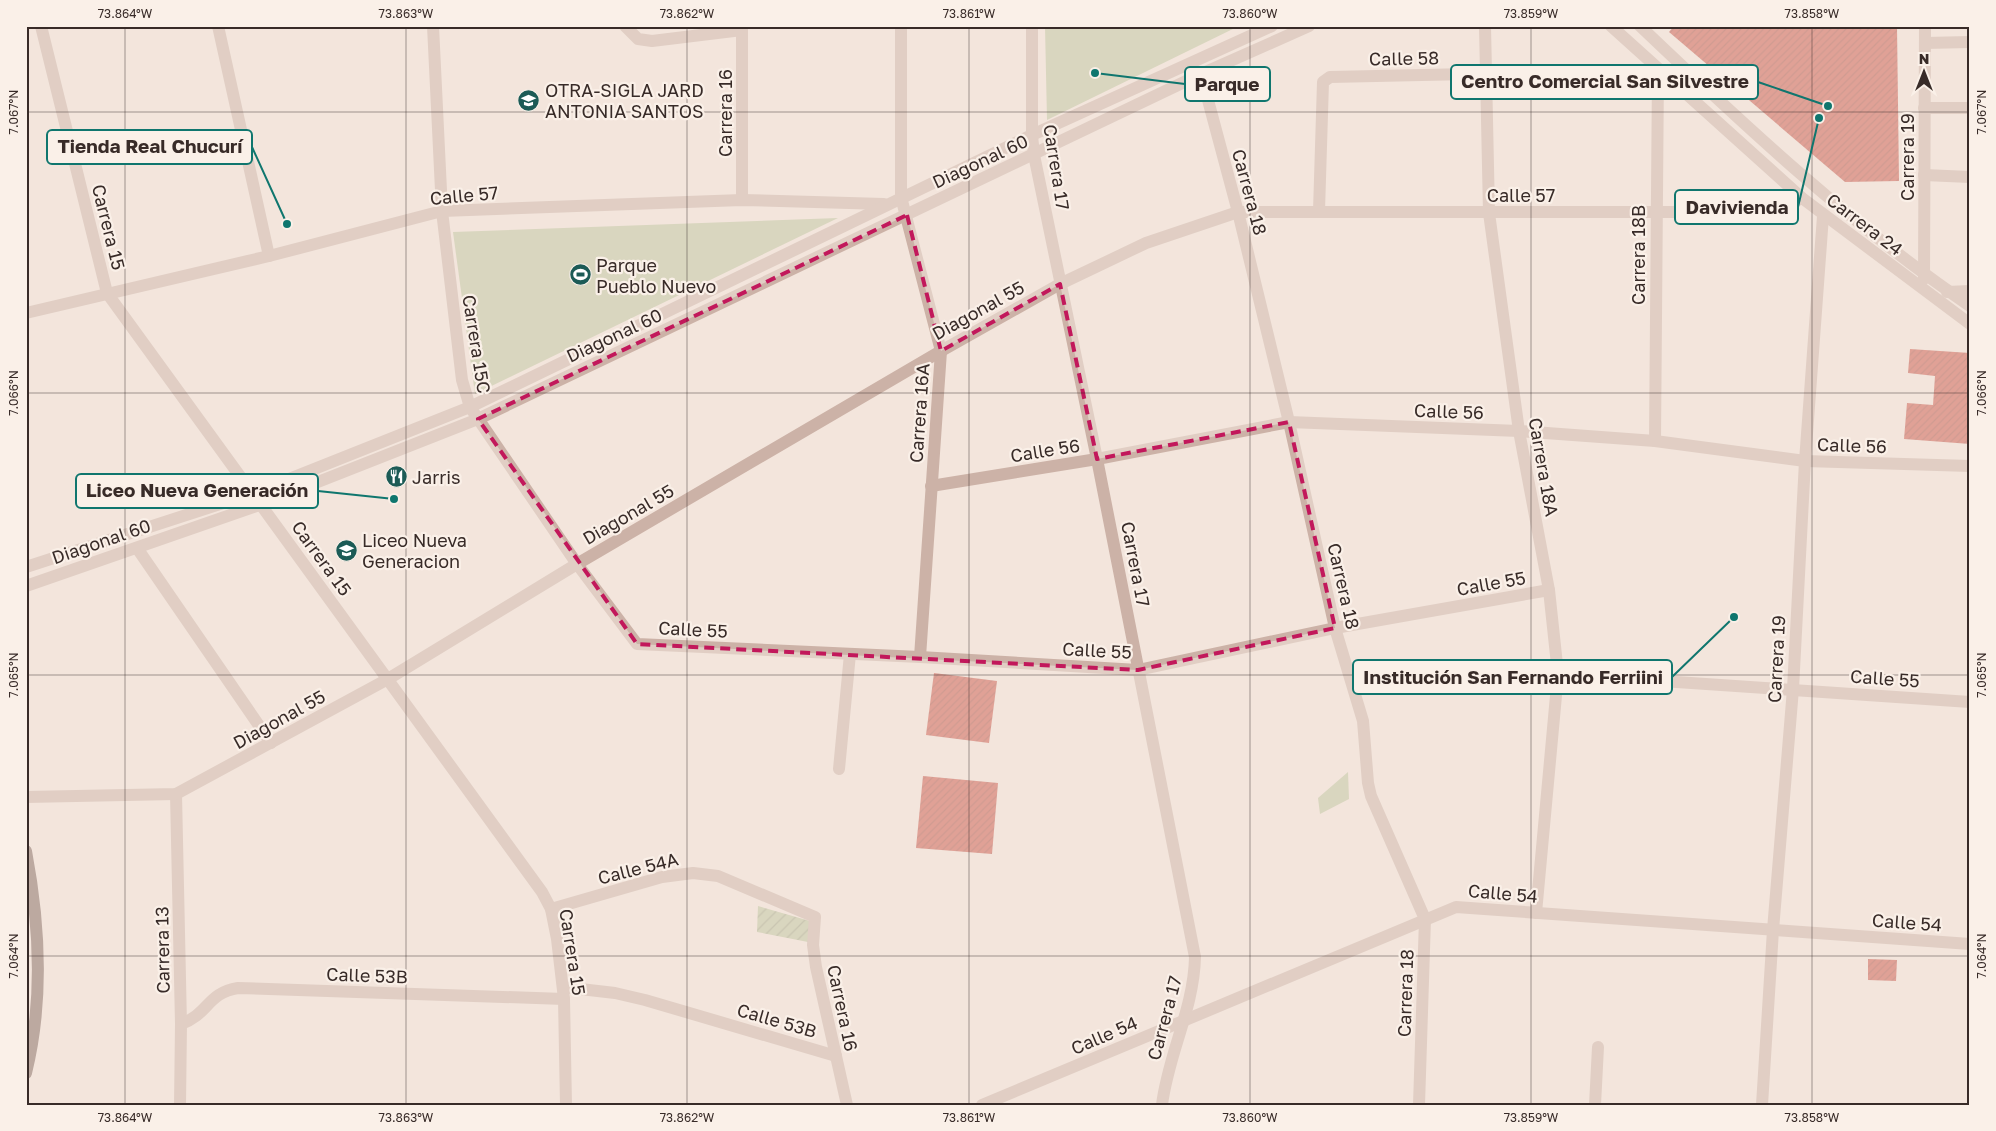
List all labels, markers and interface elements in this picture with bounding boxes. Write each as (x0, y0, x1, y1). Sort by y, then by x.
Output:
text: 73.864°W (98, 6, 153, 21)
text: 73.863°W (379, 6, 434, 21)
text: 73.862°W (660, 6, 715, 21)
text: 73.861°W (943, 6, 996, 21)
text: 73.860°W (1222, 6, 1278, 21)
text: 73.859°W (1504, 6, 1559, 21)
text: 73.858°W (1785, 6, 1840, 21)
street label: Calle 58 (1369, 46, 1439, 70)
north arrow (1898, 48, 1948, 98)
text: N (1919, 50, 1929, 67)
callout: Centro Comercial San Silvestre (1451, 65, 1758, 99)
callout: Parque (1185, 67, 1270, 101)
street label: Carrera 16 (714, 69, 736, 157)
text: Centro Comercial San Silvestre (1461, 69, 1749, 92)
text: Parque (1195, 72, 1259, 95)
place label: OTRA-SIGLA JARD ANTONIA SANTOS (545, 79, 704, 122)
school or university icon: OTRA-SIGLA JARD ANTONIA SANTOS (517, 88, 541, 112)
text: 7.067°N (6, 90, 21, 134)
text: 7.067°N (1974, 90, 1989, 134)
street label: Carrera 19 (1896, 113, 1918, 201)
street label: Carrera 17 (1039, 123, 1075, 211)
street label: Diagonal 60 (929, 129, 1031, 193)
callout: Tienda Real Chucurí (47, 130, 252, 164)
text: Tienda Real Chucurí (57, 134, 244, 157)
street label: Carrera 18 (1228, 147, 1272, 237)
street label: Calle 57 (429, 181, 499, 209)
street label: Carrera 15 (88, 182, 130, 272)
street label: Calle 57 (1487, 184, 1555, 206)
street label: Carrera 24 (1823, 188, 1907, 260)
callout: Davivienda (1675, 190, 1798, 224)
text: Davivienda (1686, 195, 1788, 218)
street label: Carrera 18B (1627, 205, 1649, 305)
place label: Parque Pueblo Nuevo (596, 254, 716, 297)
sports icon: Parque Pueblo Nuevo (568, 263, 592, 287)
street label: Diagonal 55 (928, 276, 1028, 344)
street label: Carrera 15C (458, 293, 496, 395)
street label: Diagonal 60 (563, 303, 665, 367)
street label: Carrera 16A (905, 362, 933, 464)
text: 7.066°N (6, 370, 21, 416)
text: 7.066°N (1974, 370, 1989, 416)
street label: Calle 56 (1414, 399, 1484, 423)
street label: Carrera 18A (1524, 416, 1564, 518)
street label: Calle 56 (1817, 433, 1887, 457)
street label: Calle 56 (1009, 434, 1081, 466)
restaurant icon: Jarris (384, 465, 408, 489)
place label: Jarris (412, 466, 461, 488)
callout: Liceo Nueva Generación (76, 474, 318, 508)
text: Liceo Nueva Generación (86, 478, 308, 501)
street label: Diagonal 55 (578, 479, 678, 549)
street label: Diagonal 60 (49, 514, 153, 568)
street label: Carrera 15 (287, 516, 357, 600)
street label: Carrera 17 (1117, 519, 1155, 609)
place label: Liceo Nueva Generacion (362, 529, 467, 572)
school or university icon: Liceo Nueva Generacion (334, 538, 358, 562)
street label: Carrera 18 (1323, 541, 1365, 631)
street label: Calle 55 (1455, 566, 1527, 600)
street label: Carrera 19 (1763, 615, 1789, 703)
street label: Calle 55 (658, 616, 728, 642)
street label: Calle 55 (1062, 637, 1132, 663)
text: 7.065°N (6, 652, 21, 698)
text: 7.065°N (1974, 652, 1989, 698)
callout: Institución San Fernando Ferriini (1353, 660, 1672, 694)
text: Institución San Fernando Ferriini (1363, 665, 1663, 688)
street label: Calle 55 (1850, 665, 1920, 691)
street label: Diagonal 55 (229, 685, 329, 753)
street label: Calle 54A (595, 847, 681, 889)
street label: Calle 54 (1467, 879, 1539, 907)
street label: Carrera 13 (150, 906, 174, 994)
street label: Carrera 15 (555, 907, 591, 997)
street label: Calle 54 (1871, 909, 1943, 935)
text: 7.064°N (6, 933, 21, 979)
text: 7.064°N (1974, 933, 1989, 979)
street label: Carrera 18 (1392, 949, 1418, 1037)
street label: Calle 53B (326, 963, 408, 987)
street label: Carrera 16 (823, 963, 863, 1053)
street label: Carrera 17 (1142, 973, 1186, 1063)
street label: Calle 53B (735, 998, 819, 1042)
street label: Calle 54 (1067, 1011, 1141, 1059)
text: 73.864°W (98, 1110, 153, 1125)
text: 73.863°W (379, 1110, 434, 1125)
text: 73.862°W (660, 1110, 715, 1125)
text: 73.861°W (943, 1110, 996, 1125)
text: 73.860°W (1222, 1110, 1278, 1125)
text: 73.859°W (1504, 1110, 1559, 1125)
text: 73.858°W (1785, 1110, 1840, 1125)

